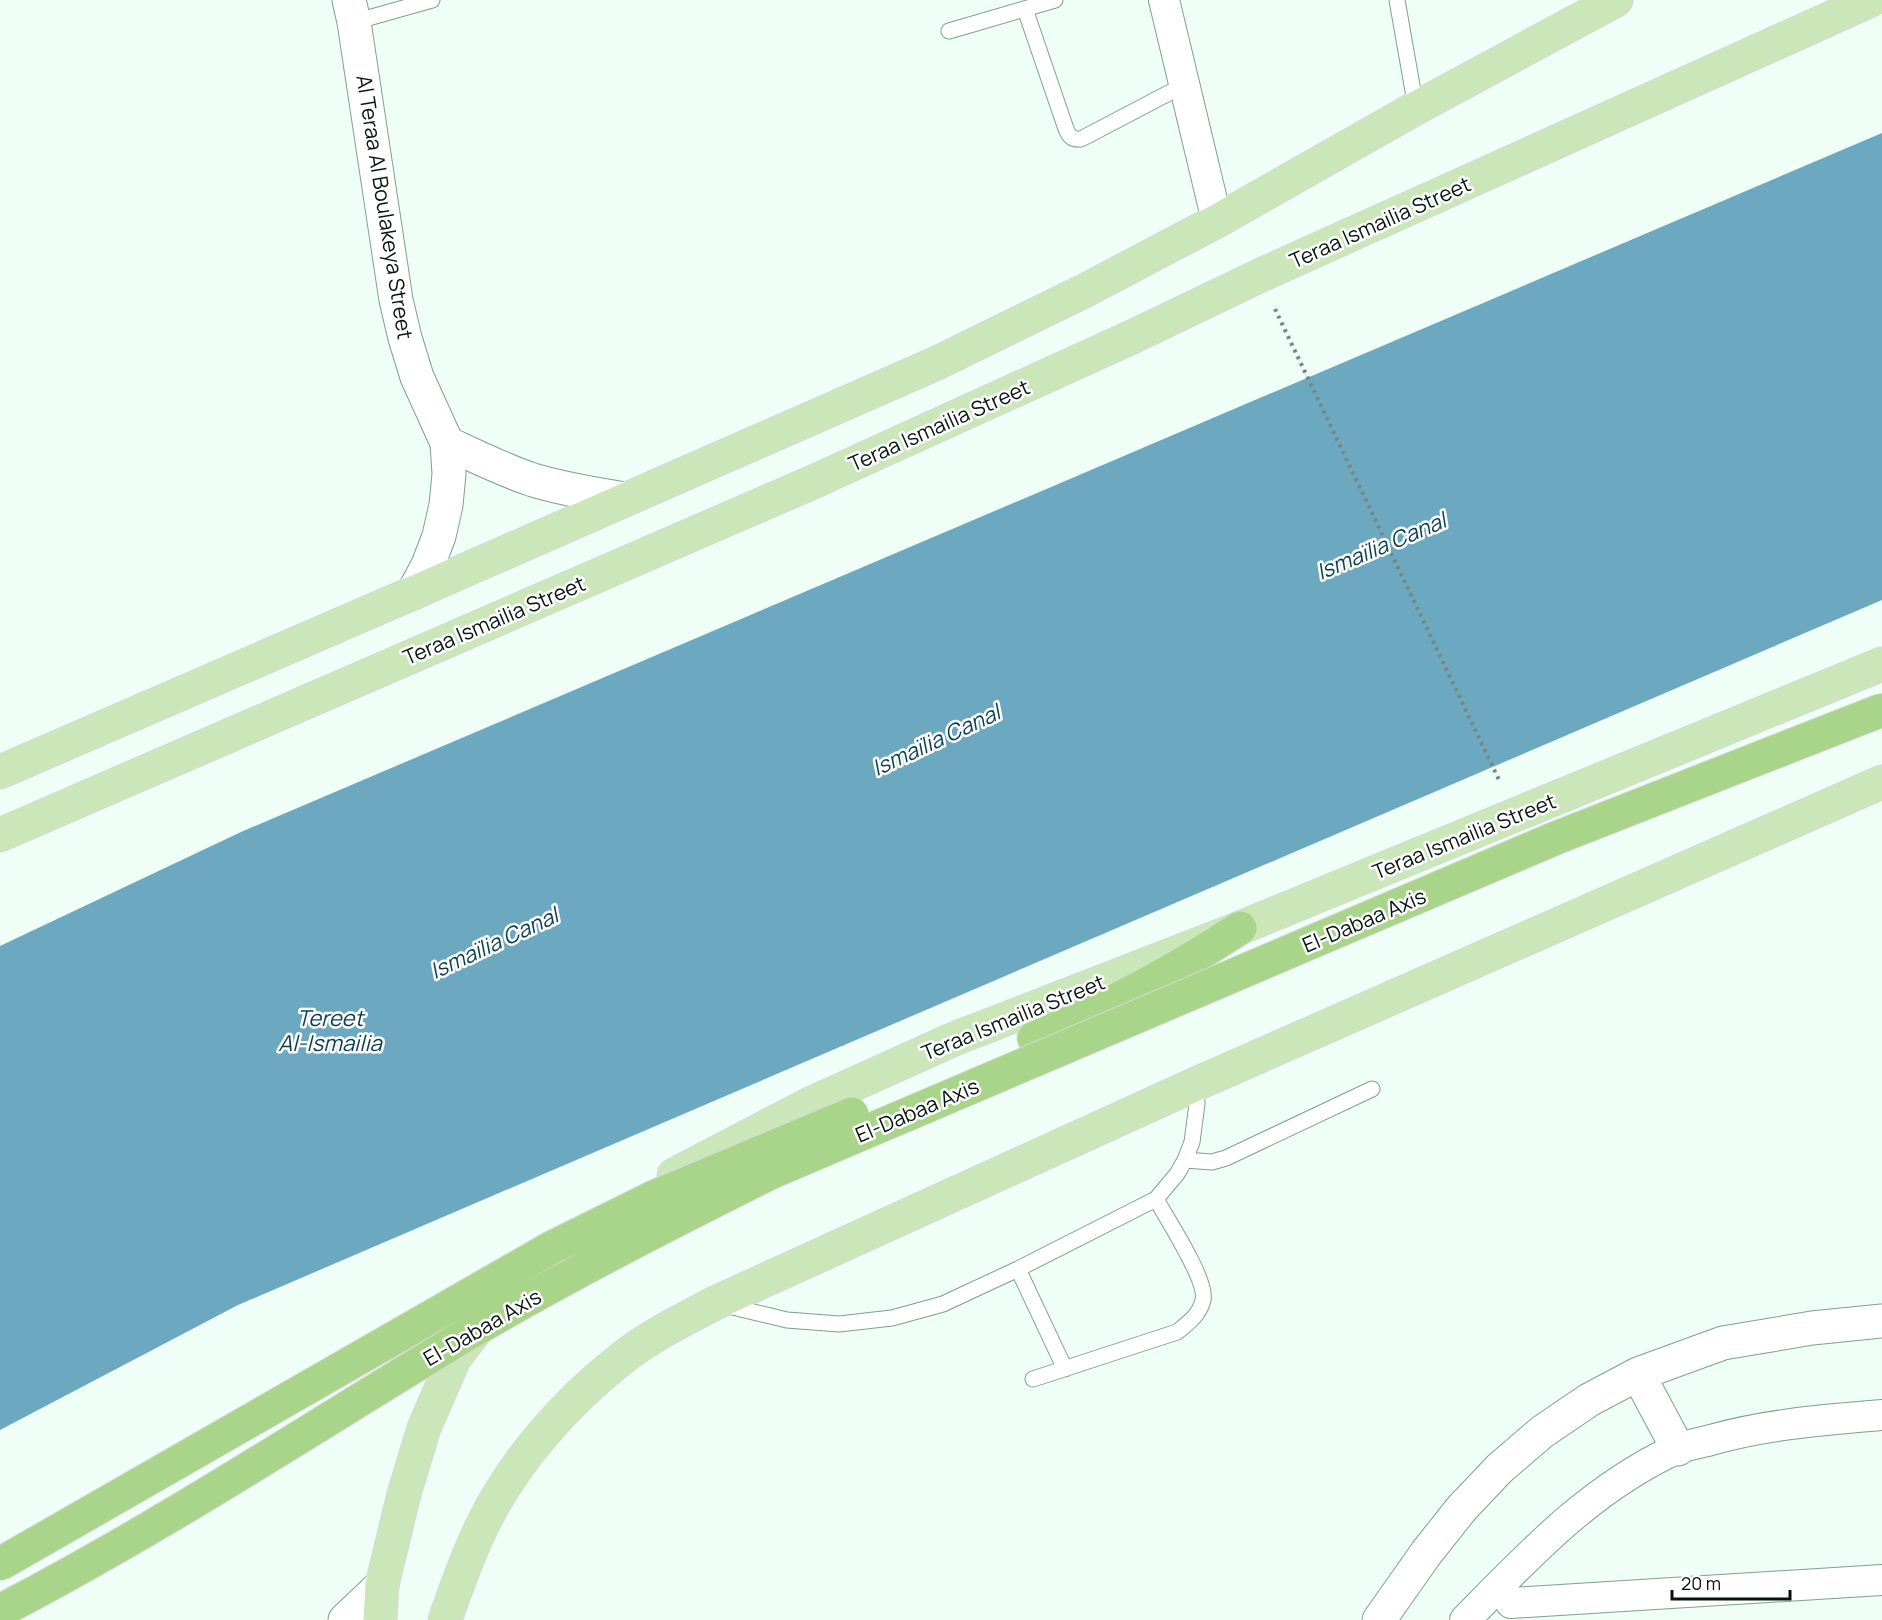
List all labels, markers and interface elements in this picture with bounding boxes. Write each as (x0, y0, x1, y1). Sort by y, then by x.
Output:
street label: Al Teraa Al Boulakeya Street (350, 73, 420, 341)
street label: Teraa Ismailia Street (1285, 169, 1475, 275)
street label: Teraa Ismailia Street (844, 372, 1034, 478)
water label: Ismaïlia Canal (1312, 504, 1453, 587)
street label: Teraa Ismailia Street (399, 569, 589, 671)
water label: Ismaïlia Canal (867, 696, 1007, 783)
street label: Teraa Ismailia Street (1368, 786, 1560, 886)
street label: El-Dabaa Axis (1298, 881, 1430, 959)
water label: Ismaïlia Canal (425, 899, 565, 986)
street label: Teraa Ismailia Street (917, 967, 1109, 1067)
water label: Tereet Al-Ismailia (278, 1003, 384, 1058)
street label: El-Dabaa Axis (851, 1071, 983, 1149)
street label: El-Dabaa Axis (418, 1282, 546, 1372)
scale bar (1672, 1563, 1790, 1601)
text: 20 m (1681, 1571, 1721, 1595)

